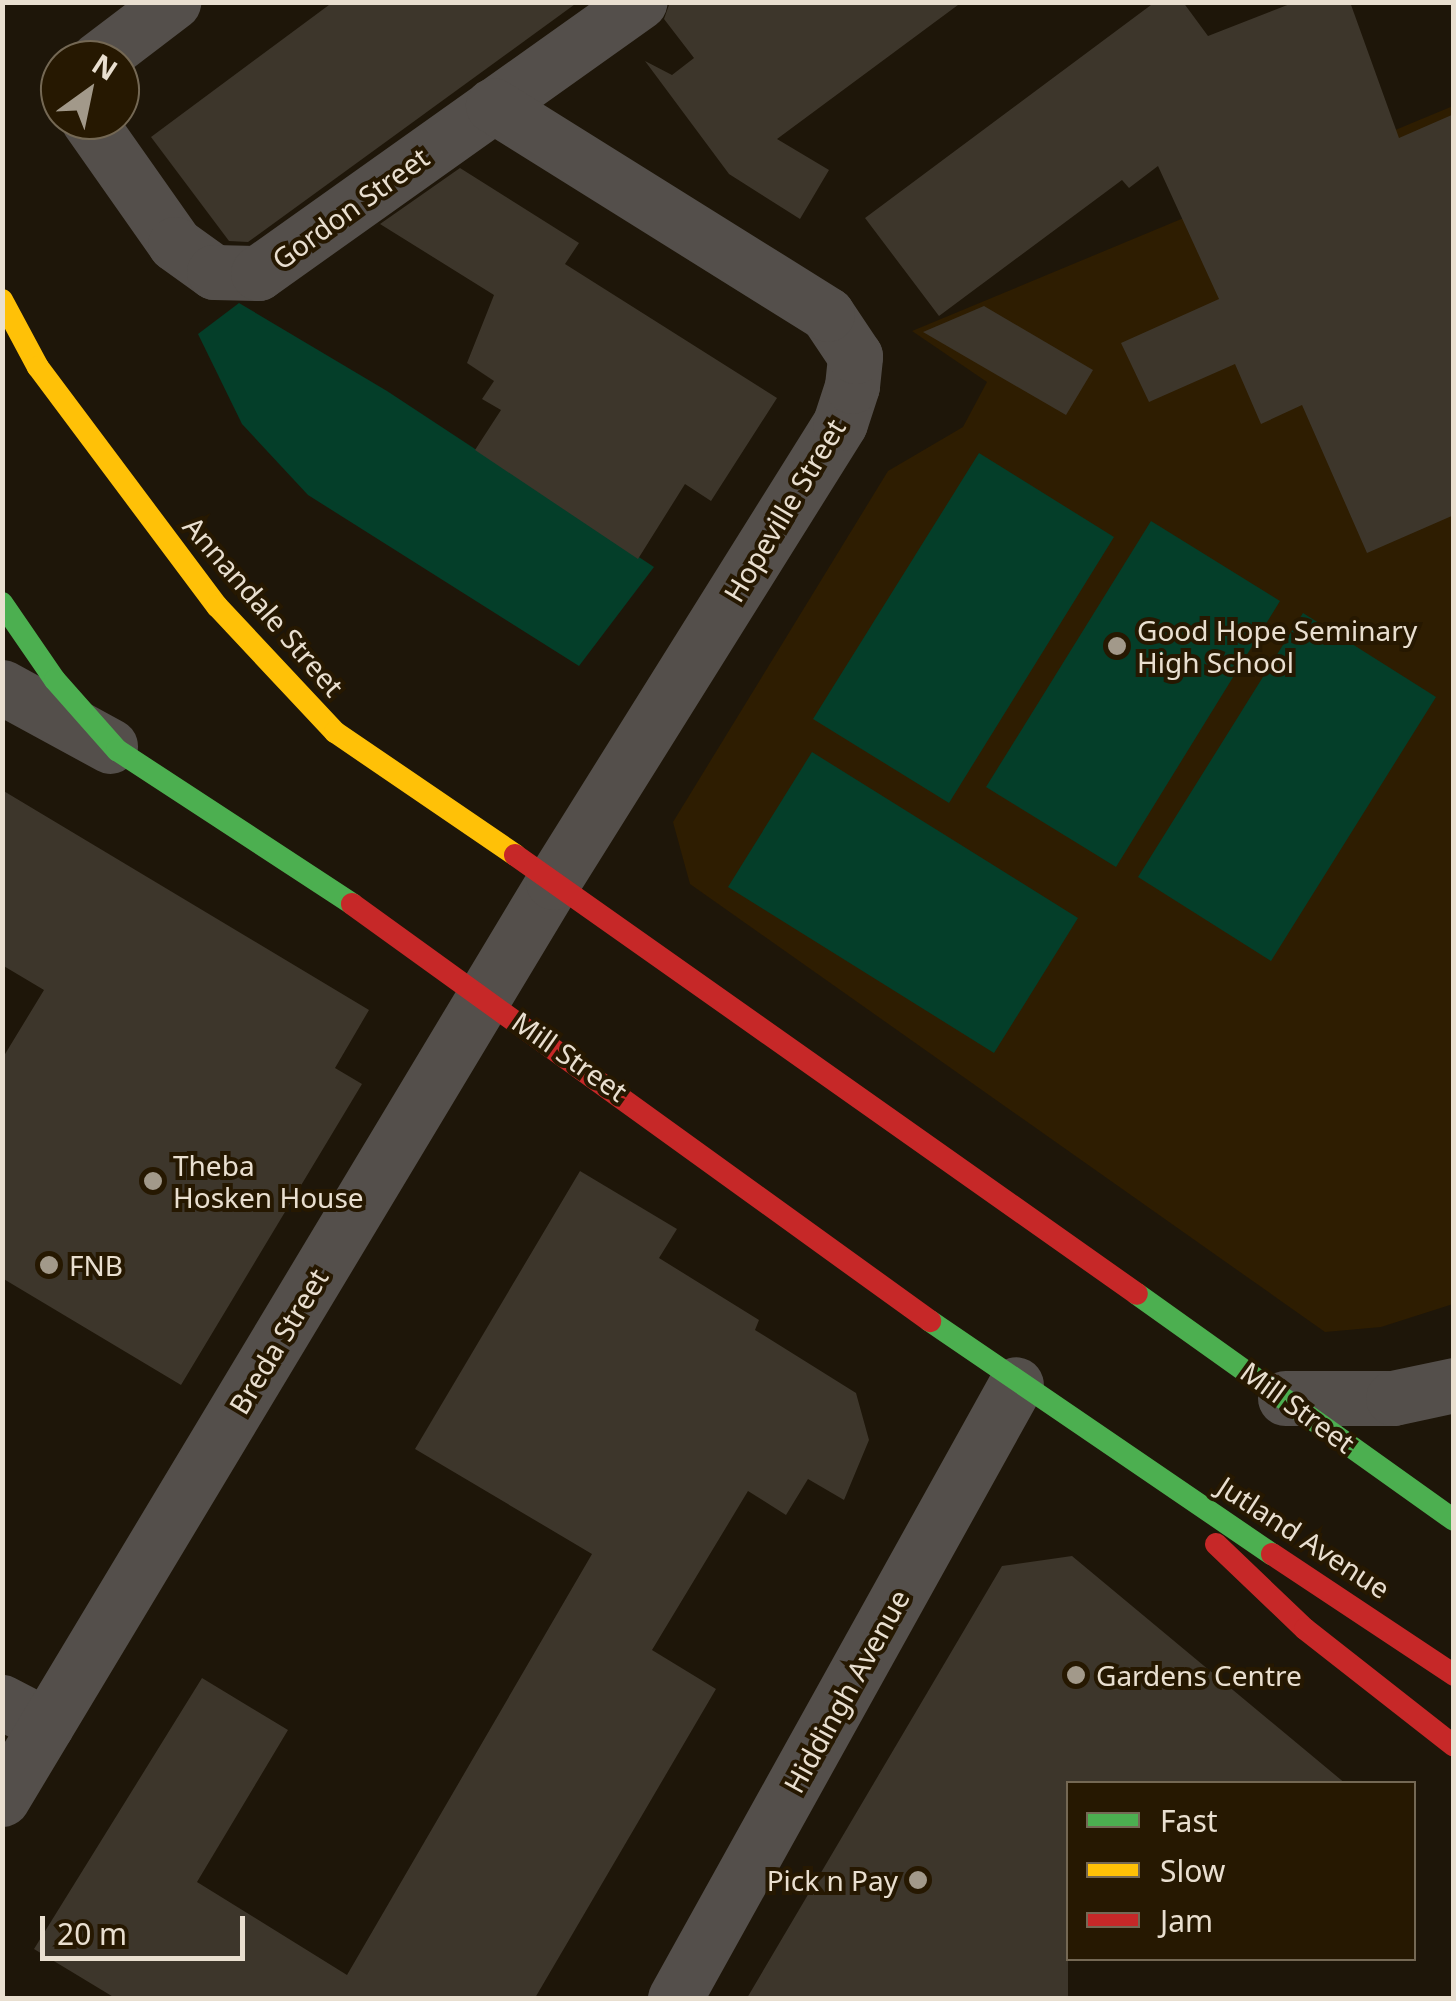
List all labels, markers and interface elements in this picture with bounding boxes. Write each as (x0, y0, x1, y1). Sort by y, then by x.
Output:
north arrow (40, 40, 140, 140)
text: N (85, 44, 125, 89)
street label: Gordon Street (265, 140, 435, 276)
street label: Hopeville Street (716, 413, 852, 607)
street label: Annandale Street (177, 509, 351, 703)
place label: Good Hope Seminary High School (1137, 613, 1417, 679)
marker: Good Hope Seminary High School (1106, 635, 1128, 657)
street label: Mill Street (506, 1004, 634, 1108)
place label: Theba Hosken House (173, 1148, 364, 1214)
marker: Theba Hosken House (142, 1170, 164, 1192)
place label: FNB (69, 1248, 123, 1282)
marker: FNB (38, 1254, 60, 1276)
street label: Breda Street (222, 1262, 334, 1420)
street label: Mill Street (1235, 1354, 1361, 1460)
street label: Jutland Avenue (1212, 1469, 1396, 1605)
street label: Hiddingh Avenue (776, 1584, 916, 1798)
place label: Gardens Centre (1096, 1658, 1302, 1692)
marker: Gardens Centre (1065, 1664, 1087, 1686)
legend (1066, 1781, 1416, 1961)
text: Fast (1160, 1800, 1218, 1841)
text: Slow (1160, 1850, 1225, 1891)
place label: Pick n Pay (767, 1863, 898, 1897)
marker: Pick n Pay (907, 1869, 929, 1891)
scale bar (45, 1896, 250, 1958)
text: Jam (1160, 1900, 1213, 1941)
text: 20 m (57, 1913, 127, 1954)

